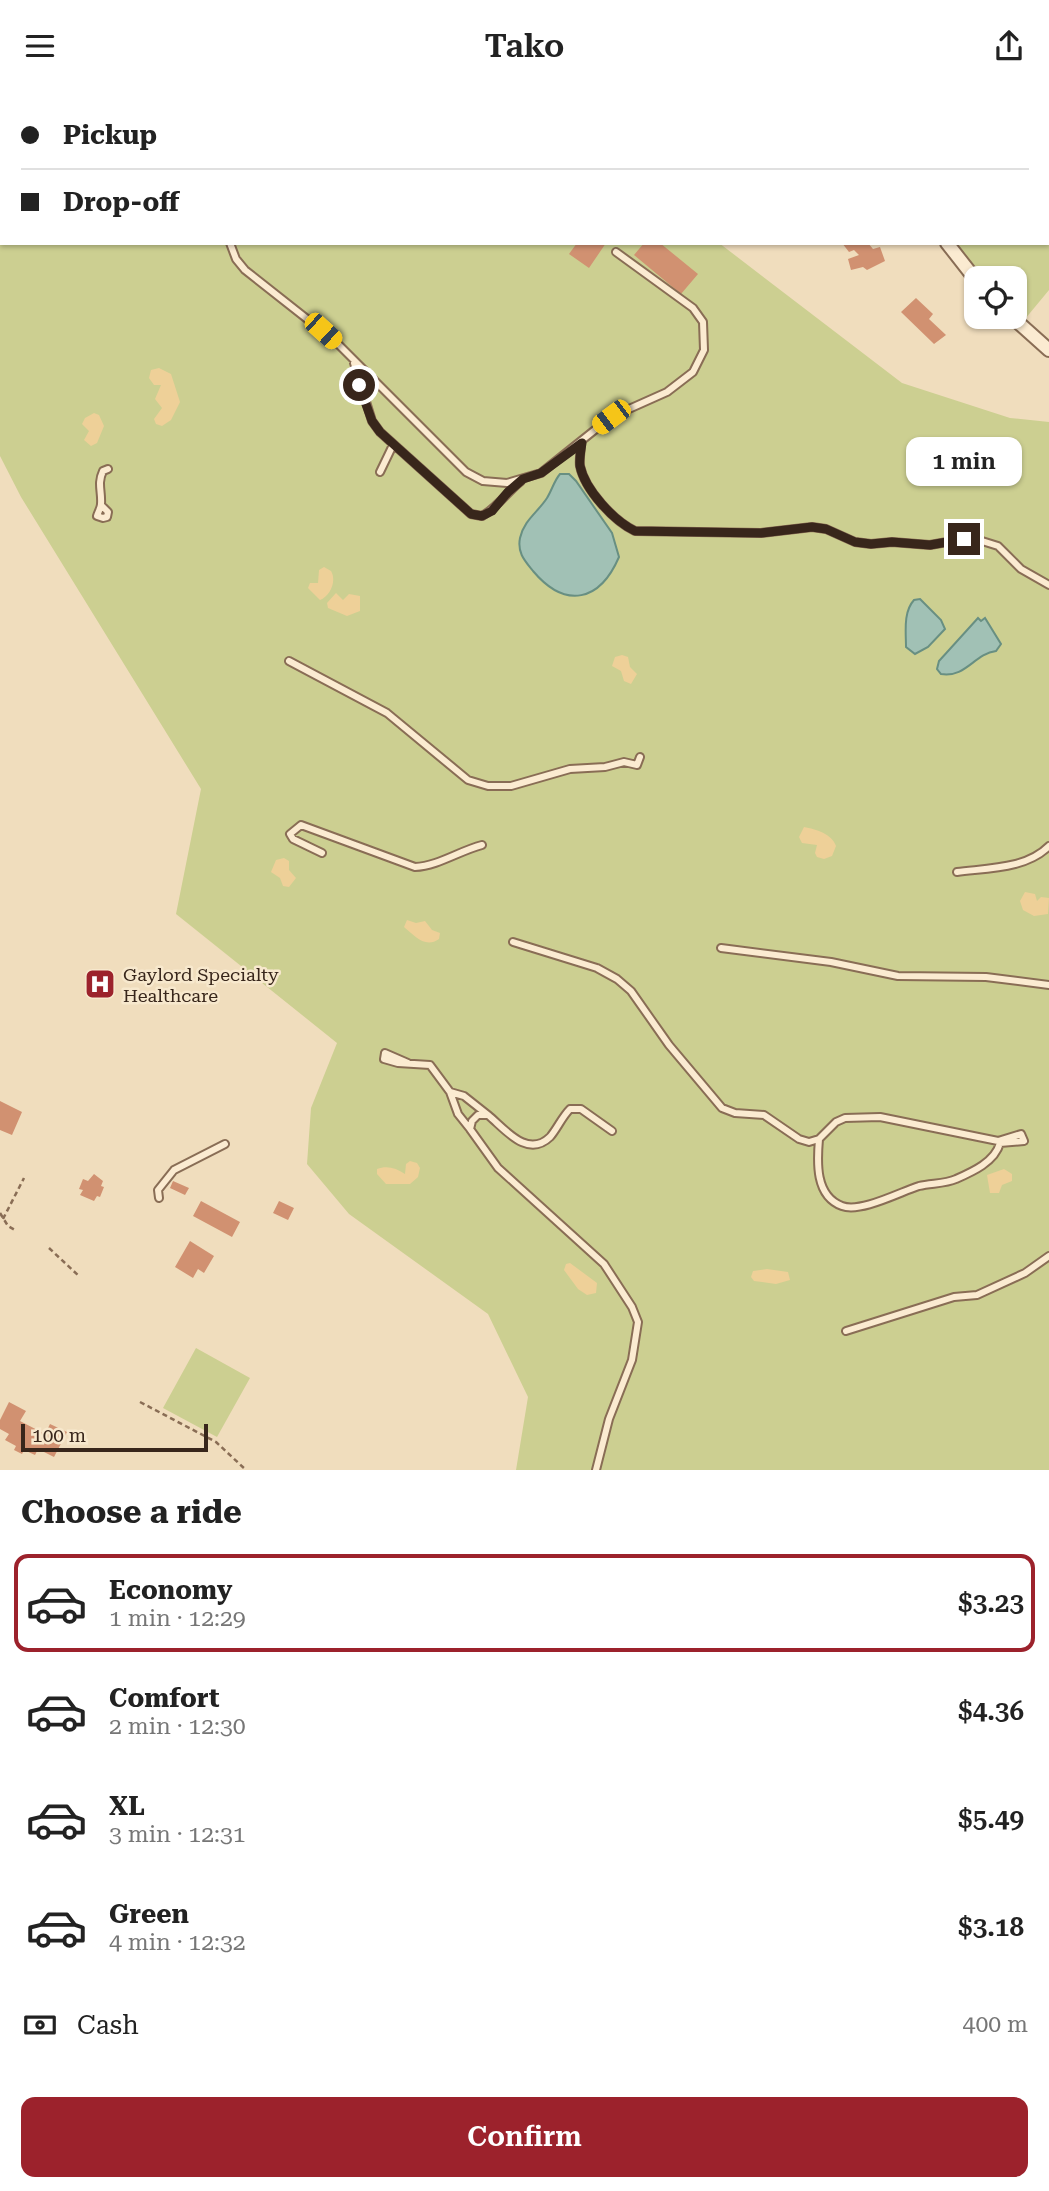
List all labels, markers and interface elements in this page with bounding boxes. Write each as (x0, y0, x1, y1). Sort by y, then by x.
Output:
icon: menu (21, 27, 59, 65)
text: Tako (485, 27, 564, 65)
icon: share (990, 27, 1028, 65)
text: Pickup (63, 120, 157, 150)
text: Drop-off (63, 187, 179, 217)
map controls (964, 266, 1027, 329)
button: locate (964, 266, 1027, 329)
car (301, 309, 346, 353)
route start (343, 369, 375, 401)
car (588, 396, 635, 438)
callout: 1 min (906, 437, 1022, 487)
text: 1 min (932, 448, 996, 475)
route end (948, 523, 980, 555)
place label: Gaylord Specialty Healthcare (123, 964, 279, 1006)
hospital icon: Gaylord Specialty Healthcare (83, 967, 117, 1001)
scale bar (21, 1421, 208, 1453)
text: 100 m (32, 1424, 86, 1447)
text: Choose a ride (21, 1493, 242, 1531)
icon: car (25, 1572, 88, 1635)
text: Economy (109, 1575, 232, 1605)
text: $3.23 (958, 1588, 1024, 1618)
text: 1 min · 12:29 (109, 1605, 246, 1632)
icon: car (25, 1680, 88, 1743)
text: Comfort (109, 1683, 219, 1713)
text: $4.36 (958, 1696, 1024, 1726)
text: 2 min · 12:30 (109, 1713, 246, 1740)
icon: car (25, 1788, 88, 1851)
text: XL (109, 1791, 145, 1821)
text: $5.49 (958, 1804, 1024, 1834)
text: 3 min · 12:31 (109, 1821, 246, 1848)
icon: car (25, 1896, 88, 1959)
text: Green (109, 1899, 189, 1929)
text: $3.18 (958, 1912, 1024, 1942)
text: 4 min · 12:32 (109, 1929, 246, 1956)
icon: cash (21, 2006, 59, 2044)
text: Cash (77, 2010, 139, 2040)
text: 400 m (963, 2011, 1028, 2038)
button: Confirm (21, 2097, 1028, 2177)

